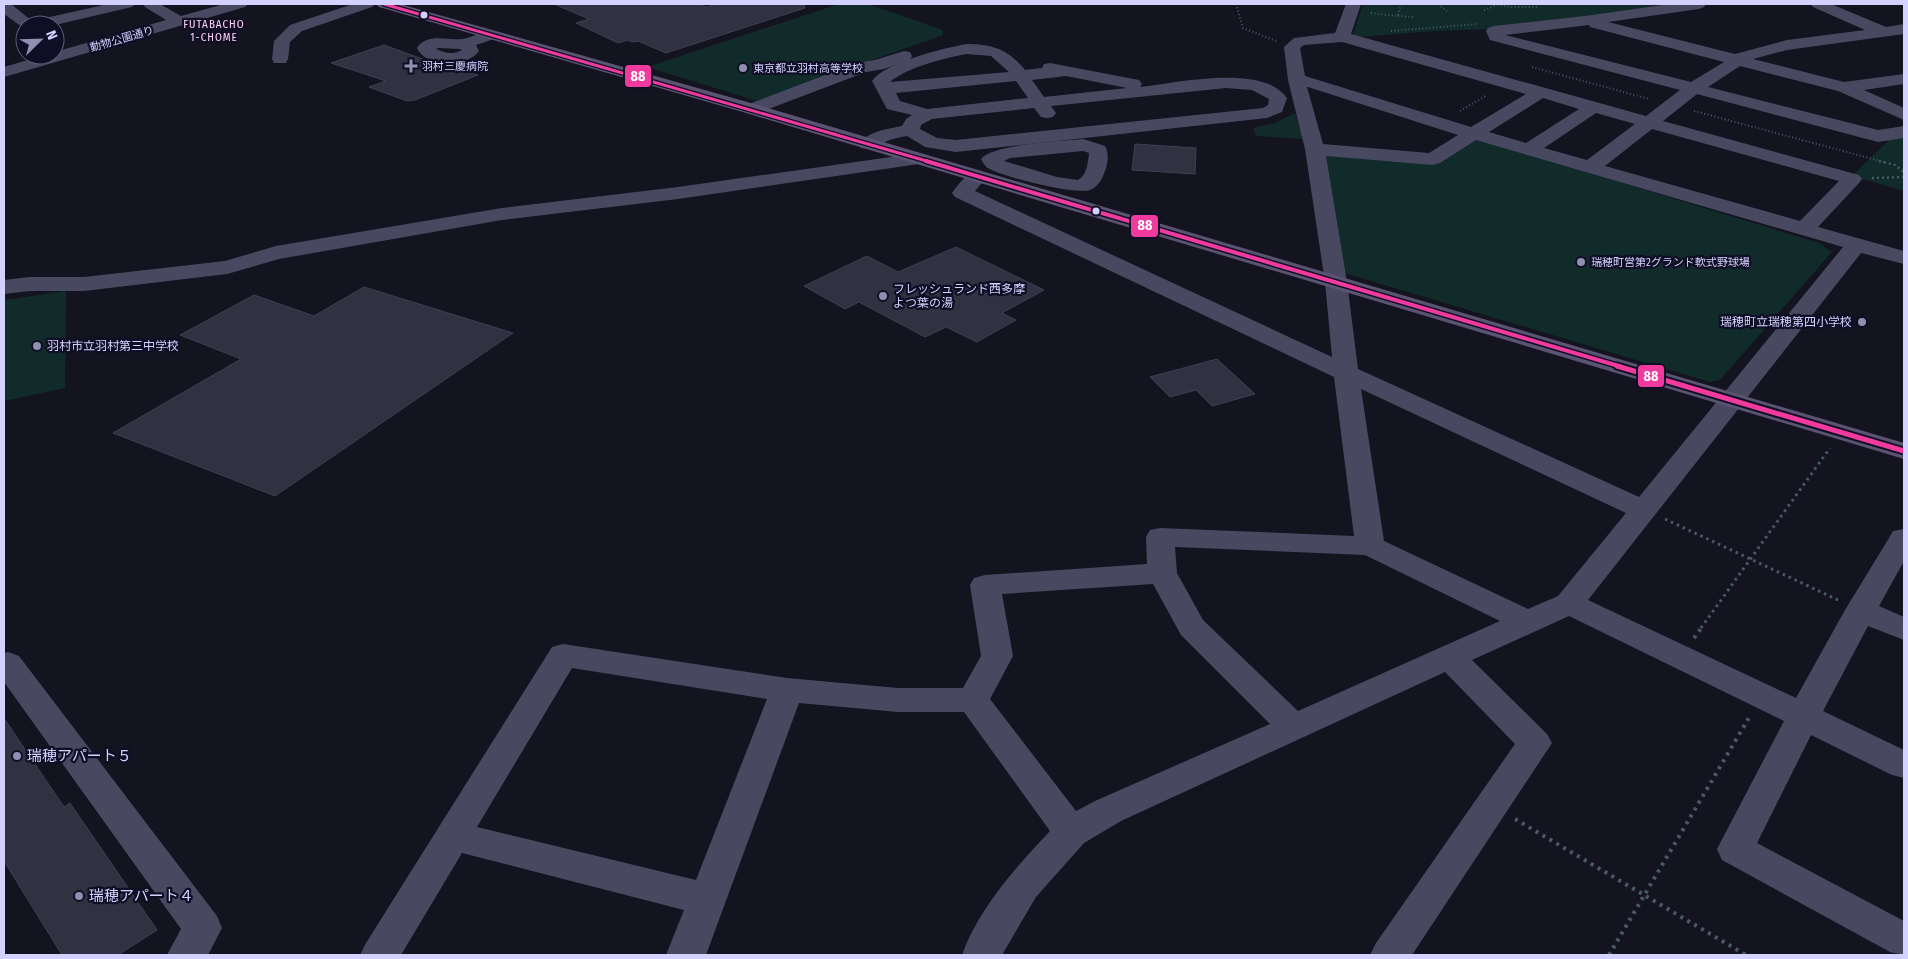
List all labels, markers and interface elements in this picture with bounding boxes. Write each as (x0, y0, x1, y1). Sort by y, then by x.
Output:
unlabelled marker (419, 10, 429, 20)
north arrow (15, 15, 65, 65)
district label: FUTABACHO 1-CHOME (183, 18, 245, 44)
street label: 動物公園通り (88, 24, 156, 54)
text: N (42, 28, 61, 42)
marker: 羽村三慶病院 (404, 59, 418, 73)
place label: 羽村三慶病院 (422, 60, 488, 73)
marker: 東京都立羽村高等学校 (737, 62, 749, 74)
place label: 東京都立羽村高等学校 (753, 62, 863, 75)
line badge: 88 (624, 64, 652, 88)
text: 88 (631, 68, 646, 85)
unlabelled marker (1091, 206, 1101, 216)
line badge: 88 (1130, 214, 1159, 238)
text: 88 (1138, 217, 1153, 234)
marker: 瑞穂町営第2グランド軟式野球場 (1575, 256, 1587, 268)
place label: 瑞穂町営第2グランド軟式野球場 (1591, 256, 1750, 269)
place label: フレッシュランド西多摩 よつ葉の湯 (893, 282, 1025, 310)
marker: フレッシュランド西多摩 よつ葉の湯 (877, 290, 889, 302)
place label: 瑞穂町立瑞穂第四小学校 (1720, 315, 1852, 329)
marker: 瑞穂町立瑞穂第四小学校 (1856, 316, 1868, 328)
place label: 羽村市立羽村第三中学校 (47, 339, 179, 353)
marker: 羽村市立羽村第三中学校 (31, 340, 43, 352)
line badge: 88 (1637, 364, 1665, 388)
text: 88 (1644, 368, 1659, 385)
place label: 瑞穂アパート５ (27, 747, 132, 765)
marker: 瑞穂アパート５ (11, 750, 23, 762)
place label: 瑞穂アパート４ (89, 887, 194, 905)
marker: 瑞穂アパート４ (73, 890, 85, 902)

